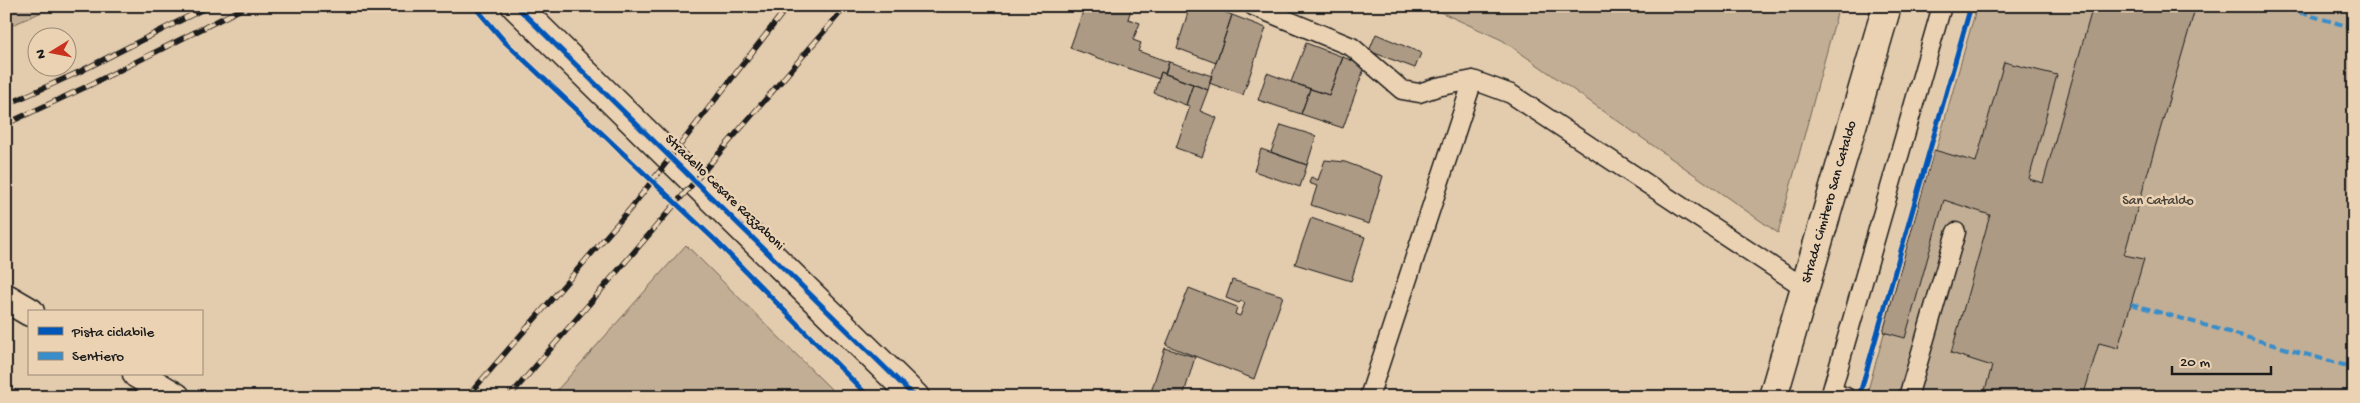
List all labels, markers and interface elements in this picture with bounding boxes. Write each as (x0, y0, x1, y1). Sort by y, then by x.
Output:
north arrow (28, 28, 78, 78)
text: N (32, 48, 51, 60)
street label: Strada Cimitero San Cataldo (1799, 119, 1861, 285)
street label: Stradello Cesare Razzaboni (661, 131, 787, 255)
park label: San Cataldo (2122, 193, 2194, 210)
legend (28, 310, 202, 376)
text: Pista ciclabile (71, 324, 155, 342)
scale bar (2172, 343, 2271, 375)
text: Sentiero (72, 348, 124, 366)
text: 20 m (2180, 354, 2210, 372)

